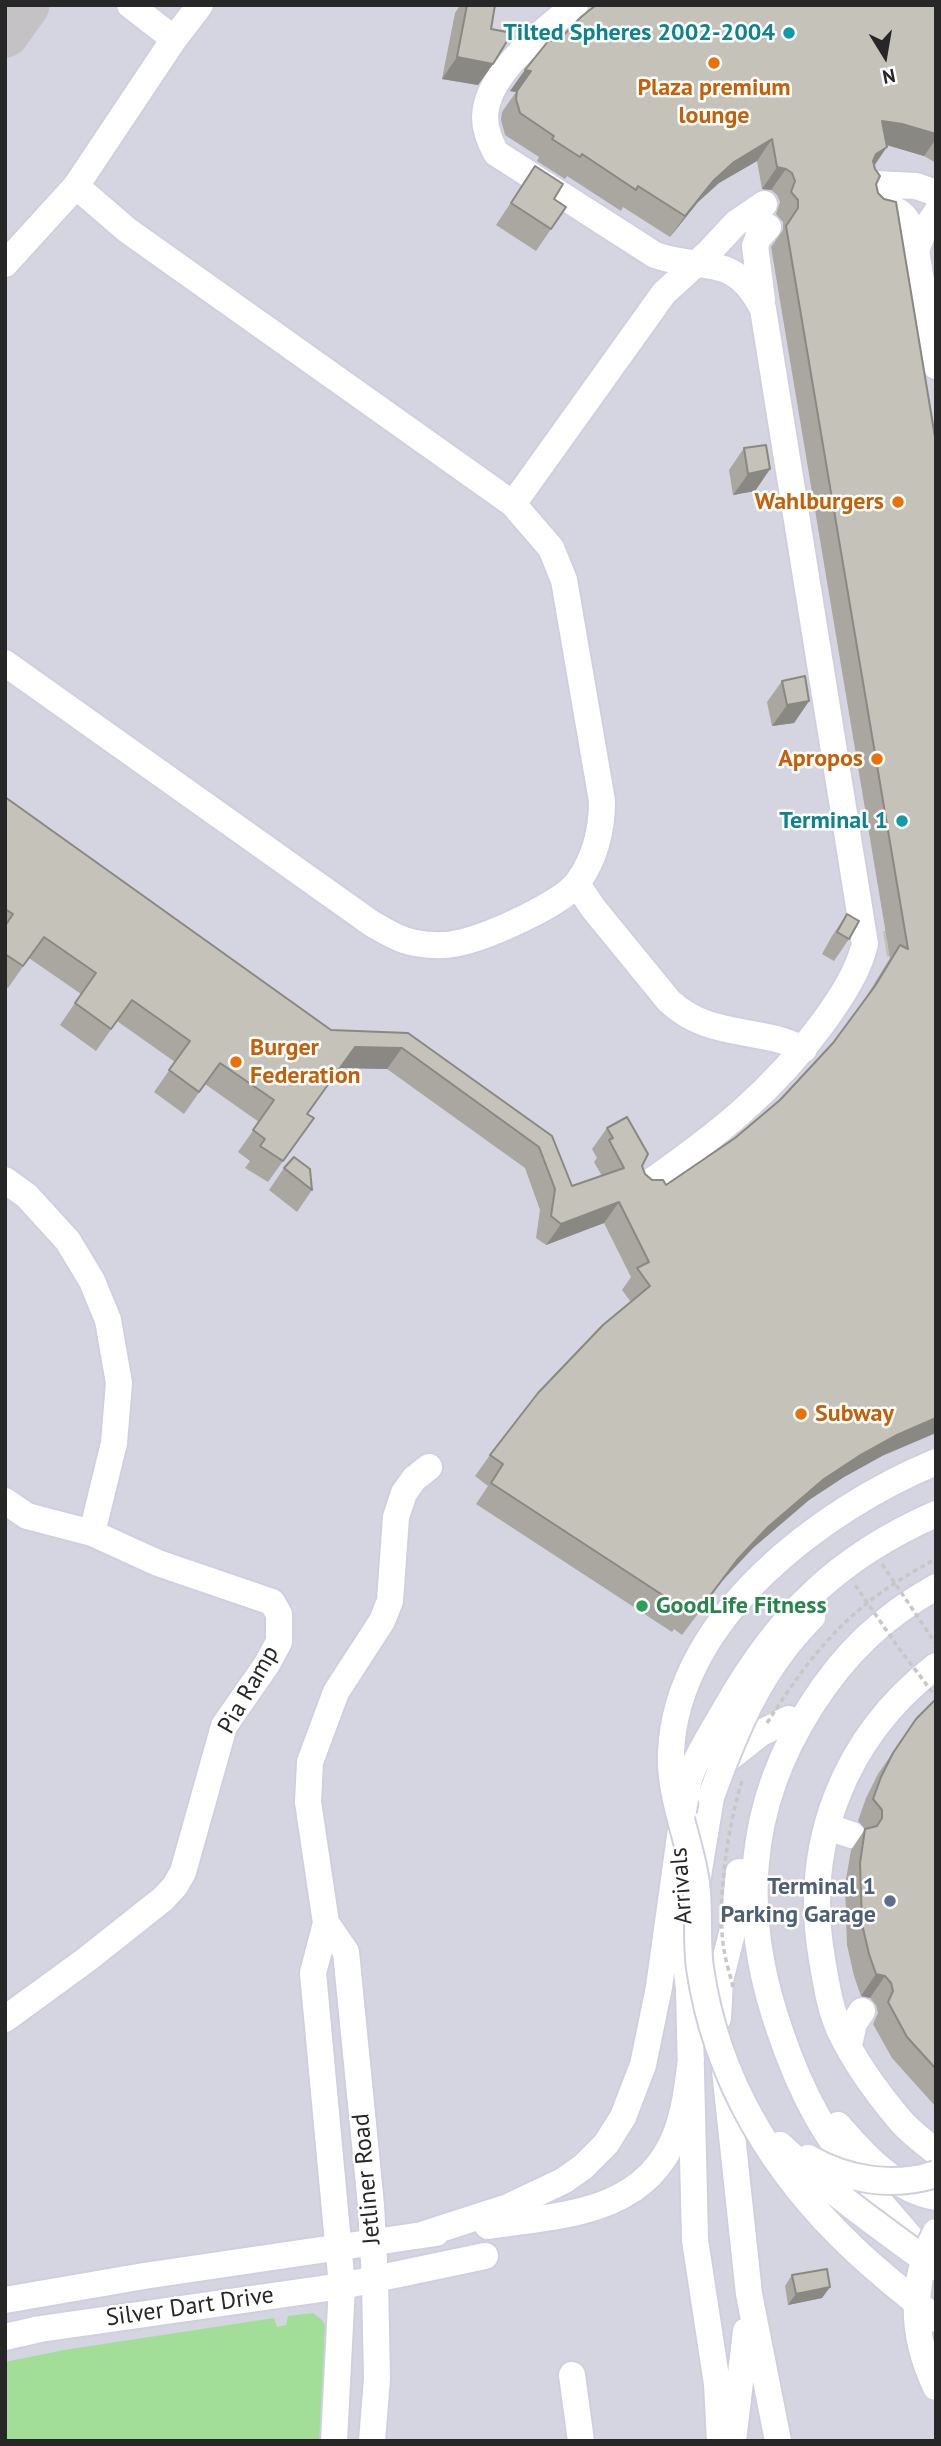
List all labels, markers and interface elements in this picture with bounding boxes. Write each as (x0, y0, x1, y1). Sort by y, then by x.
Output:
place label: Tilted Spheres 2002-2004 (503, 19, 775, 47)
north arrow (850, 21, 920, 91)
marker: Tilted Spheres 2002-2004 (781, 25, 797, 41)
marker: Plaza premium lounge (706, 55, 722, 71)
text: N (881, 64, 897, 90)
place label: Plaza premium lounge (637, 74, 791, 130)
place label: Wahlburgers (755, 488, 884, 516)
marker: Wahlburgers (890, 494, 906, 510)
place label: Apropos (778, 745, 863, 773)
marker: Apropos (869, 751, 885, 767)
place label: Terminal 1 (779, 807, 888, 835)
marker: Terminal 1 (894, 813, 910, 829)
place label: Burger Federation (250, 1034, 361, 1090)
marker: Burger Federation (228, 1054, 244, 1070)
place label: Subway (815, 1400, 894, 1428)
marker: Subway (793, 1406, 809, 1422)
place label: GoodLife Fitness (656, 1592, 827, 1620)
marker: GoodLife Fitness (634, 1598, 650, 1614)
street label: Pia Ramp (212, 1641, 286, 1739)
street label: Arrivals (665, 1846, 699, 1926)
place label: Terminal 1 Parking Garage (720, 1873, 876, 1929)
marker: Terminal 1 Parking Garage (882, 1893, 898, 1909)
street label: Jetliner Road (347, 2112, 387, 2246)
street label: Silver Dart Drive (104, 2281, 276, 2333)

